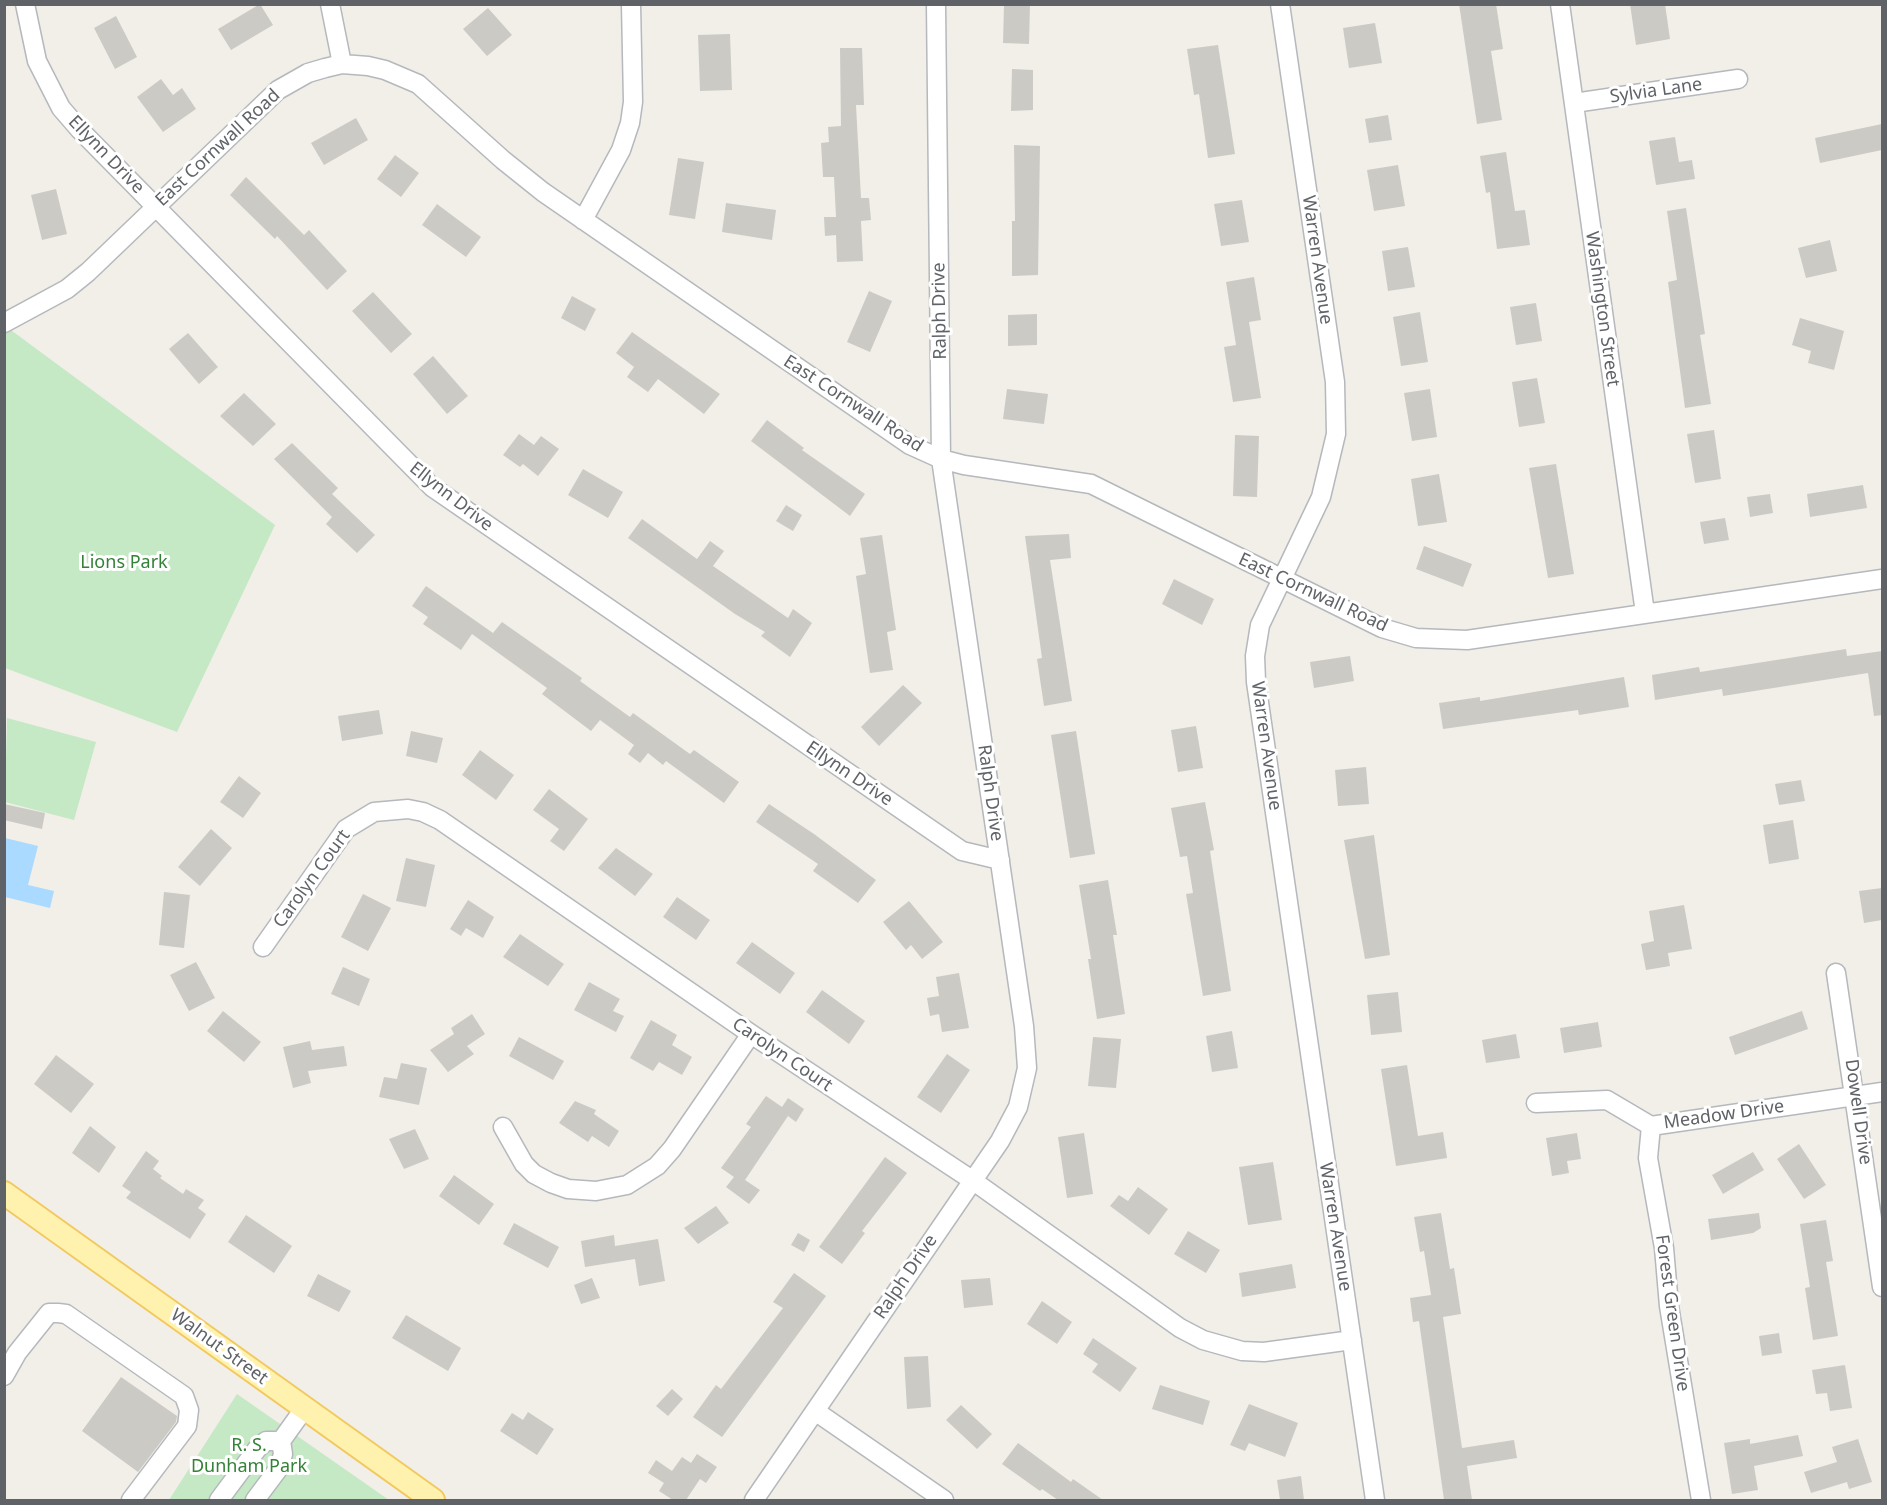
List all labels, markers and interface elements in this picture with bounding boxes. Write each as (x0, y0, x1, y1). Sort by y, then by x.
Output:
street label: Sylvia Lane (1608, 74, 1704, 108)
street label: East Cornwall Road (151, 85, 285, 211)
street label: Ellynn Drive (64, 112, 148, 198)
street label: Warren Avenue (1297, 194, 1337, 326)
street label: Washington Street (1580, 230, 1624, 388)
street label: Ralph Drive (928, 262, 952, 360)
street label: East Cornwall Road (779, 351, 927, 457)
street label: Ellynn Drive (405, 458, 497, 536)
street label: East Cornwall Road (1235, 549, 1391, 637)
park label: Lions Park (80, 552, 168, 574)
street label: Warren Avenue (1246, 680, 1286, 812)
street label: Ellynn Drive (802, 737, 896, 811)
street label: Ralph Drive (973, 743, 1007, 843)
street label: Carolyn Court (269, 826, 355, 932)
street label: Carolyn Court (728, 1014, 836, 1096)
street label: Dowell Drive (1840, 1058, 1876, 1166)
street label: Meadow Drive (1662, 1096, 1786, 1134)
street label: Warren Avenue (1314, 1161, 1356, 1293)
street label: Ralph Drive (870, 1231, 942, 1323)
street label: Forest Green Drive (1650, 1233, 1694, 1393)
street label: Walnut Street (166, 1305, 272, 1389)
park label: R. S. Dunham Park (191, 1435, 307, 1478)

